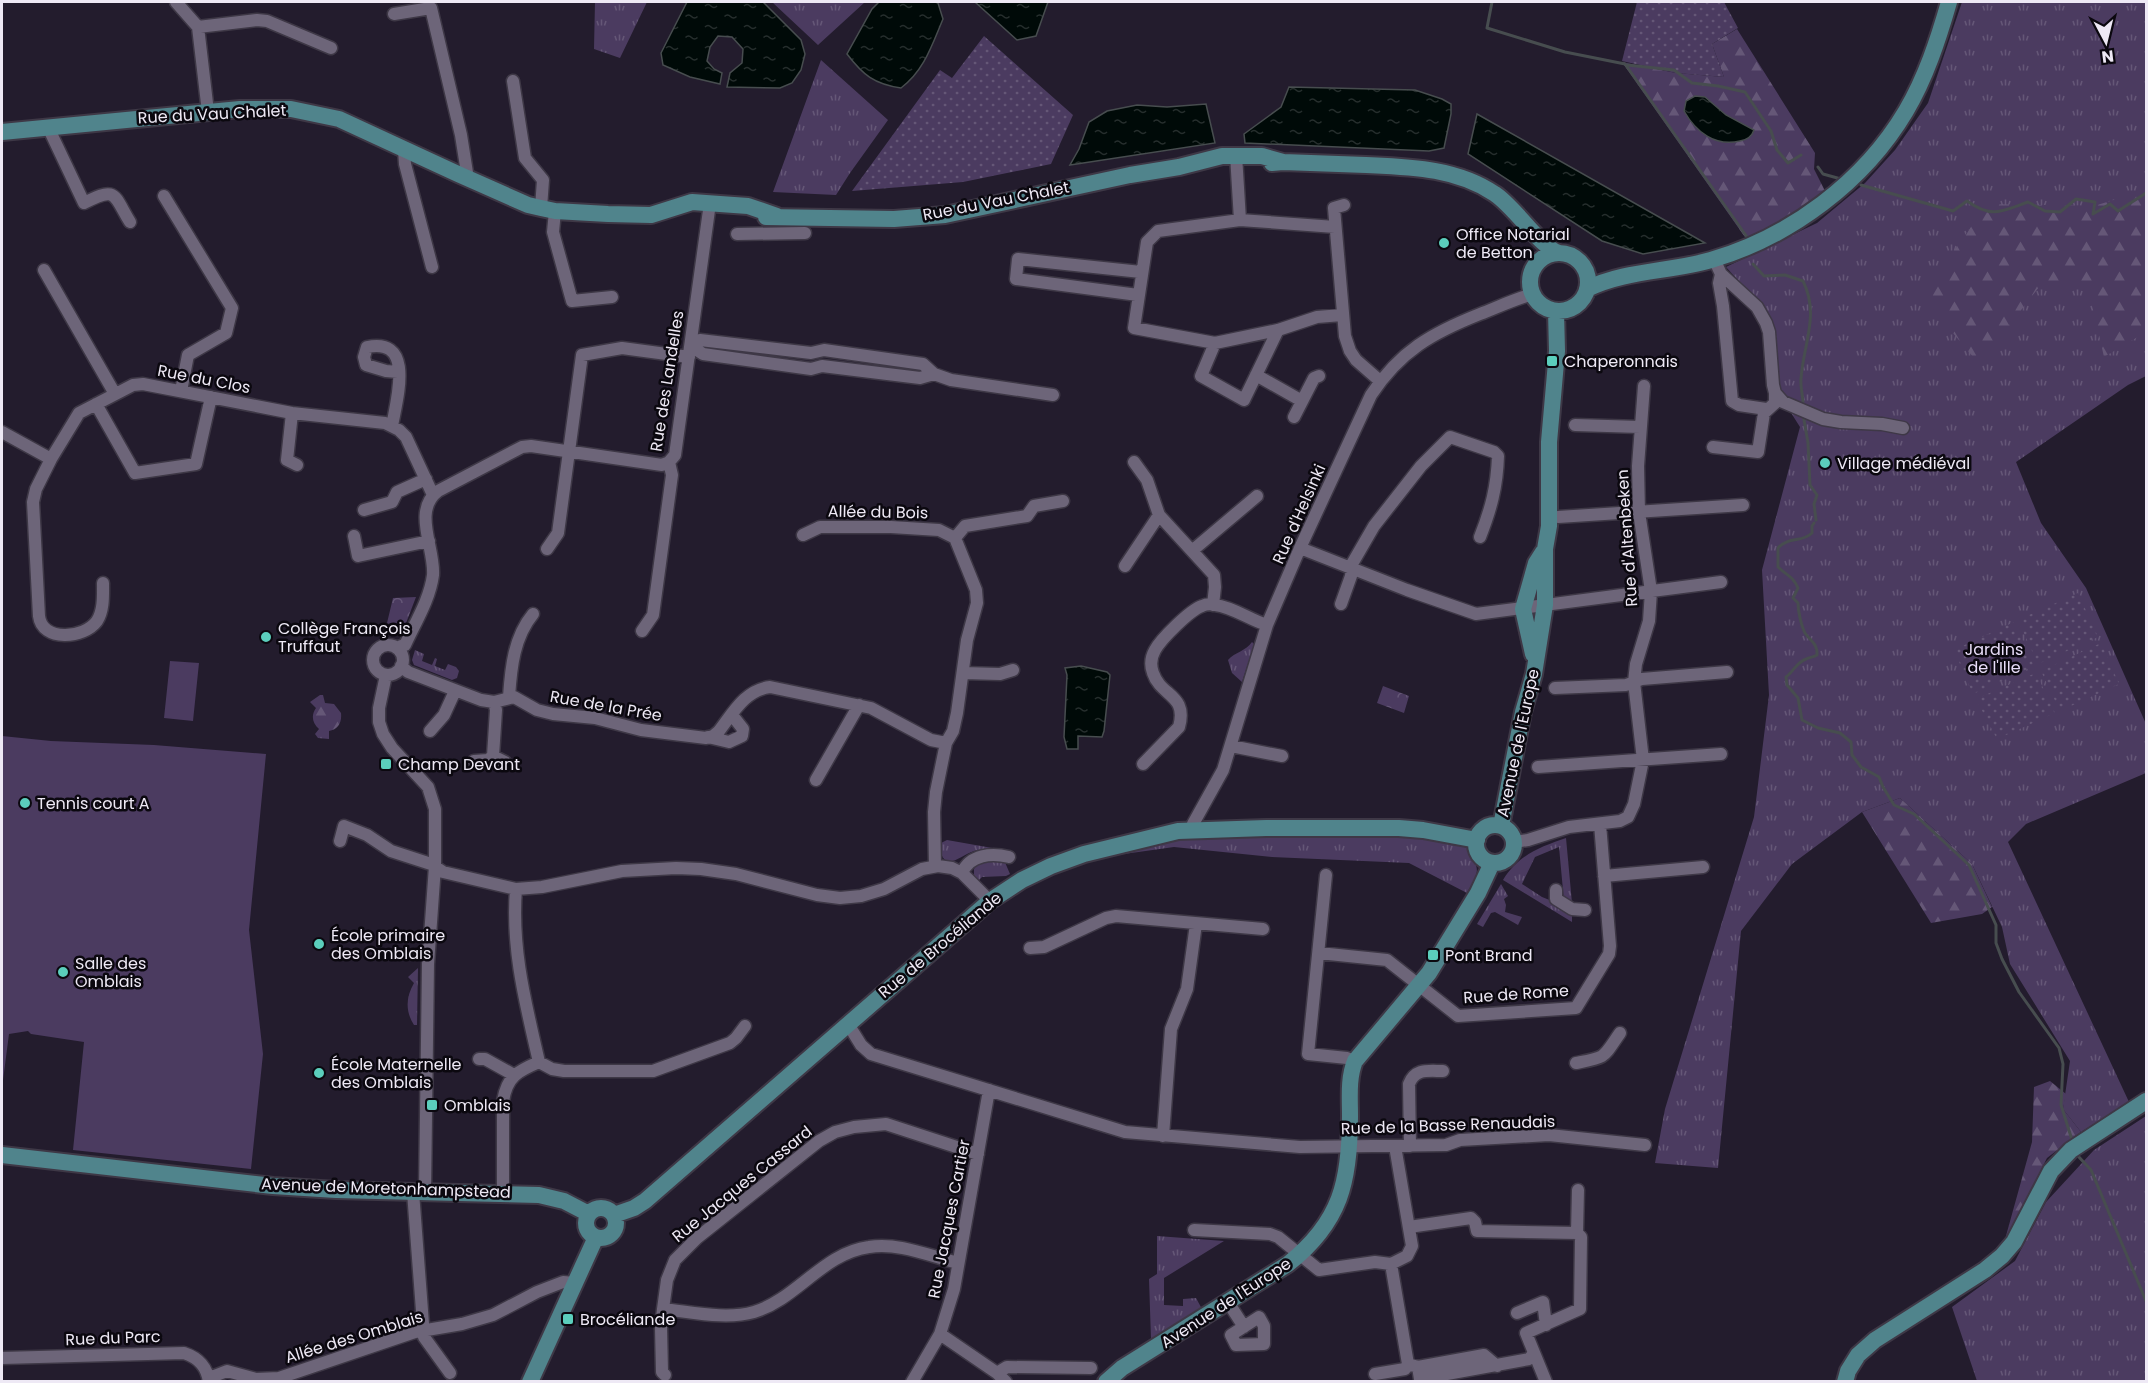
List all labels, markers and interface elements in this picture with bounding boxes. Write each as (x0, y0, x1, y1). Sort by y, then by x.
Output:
north arrow (2076, 12, 2136, 72)
text: N (2100, 44, 2115, 69)
street label: Rue du Vau Chalet (137, 99, 287, 129)
street label: Rue du Vau Chalet (921, 175, 1071, 226)
place label: Office Notarial de Betton (1456, 223, 1570, 264)
marker: Office Notarial de Betton (1437, 236, 1451, 250)
street label: Rue des Landelles (645, 309, 689, 453)
place label: Chaperonnais (1564, 350, 1678, 373)
marker: Chaperonnais (1545, 354, 1559, 368)
street label: Rue du Clos (155, 359, 253, 399)
place label: Village médiéval (1837, 452, 1970, 475)
marker: Village médiéval (1818, 456, 1832, 470)
street label: Rue d'Helsinki (1267, 460, 1331, 568)
street label: Rue d'Altenbeken (1611, 469, 1643, 607)
street label: Allée du Bois (828, 500, 928, 524)
place label: Collège François Truffaut (278, 617, 411, 658)
marker: Collège François Truffaut (259, 630, 273, 644)
park label: Jardins de l'Ille (1965, 638, 2023, 679)
street label: Avenue de l'Europe (1491, 667, 1545, 819)
street label: Rue de la Prée (548, 685, 664, 727)
place label: Champ Devant (398, 753, 520, 776)
marker: Champ Devant (379, 757, 393, 771)
place label: Tennis court A (37, 792, 150, 815)
marker: Tennis court A (18, 796, 32, 810)
street label: Rue de Brocéliande (873, 886, 1007, 1003)
place label: École primaire des Omblais (331, 924, 445, 965)
marker: École primaire des Omblais (312, 937, 326, 951)
place label: Pont Brand (1445, 944, 1533, 967)
marker: Pont Brand (1426, 948, 1440, 962)
place label: Salle des Omblais (75, 952, 146, 993)
marker: Salle des Omblais (56, 965, 70, 979)
street label: Rue de Rome (1463, 979, 1570, 1009)
place label: École Maternelle des Omblais (331, 1053, 462, 1094)
marker: École Maternelle des Omblais (312, 1066, 326, 1080)
place label: Omblais (444, 1094, 511, 1117)
marker: Omblais (425, 1098, 439, 1112)
street label: Rue de la Basse Renaudais (1340, 1110, 1556, 1140)
street label: Rue Jacques Cassard (667, 1120, 817, 1248)
street label: Rue Jacques Cartier (922, 1137, 976, 1300)
street label: Avenue de Moretonhampstead (261, 1172, 511, 1204)
street label: Avenue de l'Europe (1156, 1252, 1296, 1354)
street label: Allée des Omblais (282, 1305, 426, 1369)
place label: Brocéliande (580, 1308, 675, 1331)
marker: Brocéliande (561, 1312, 575, 1326)
street label: Rue du Parc (65, 1325, 161, 1351)

